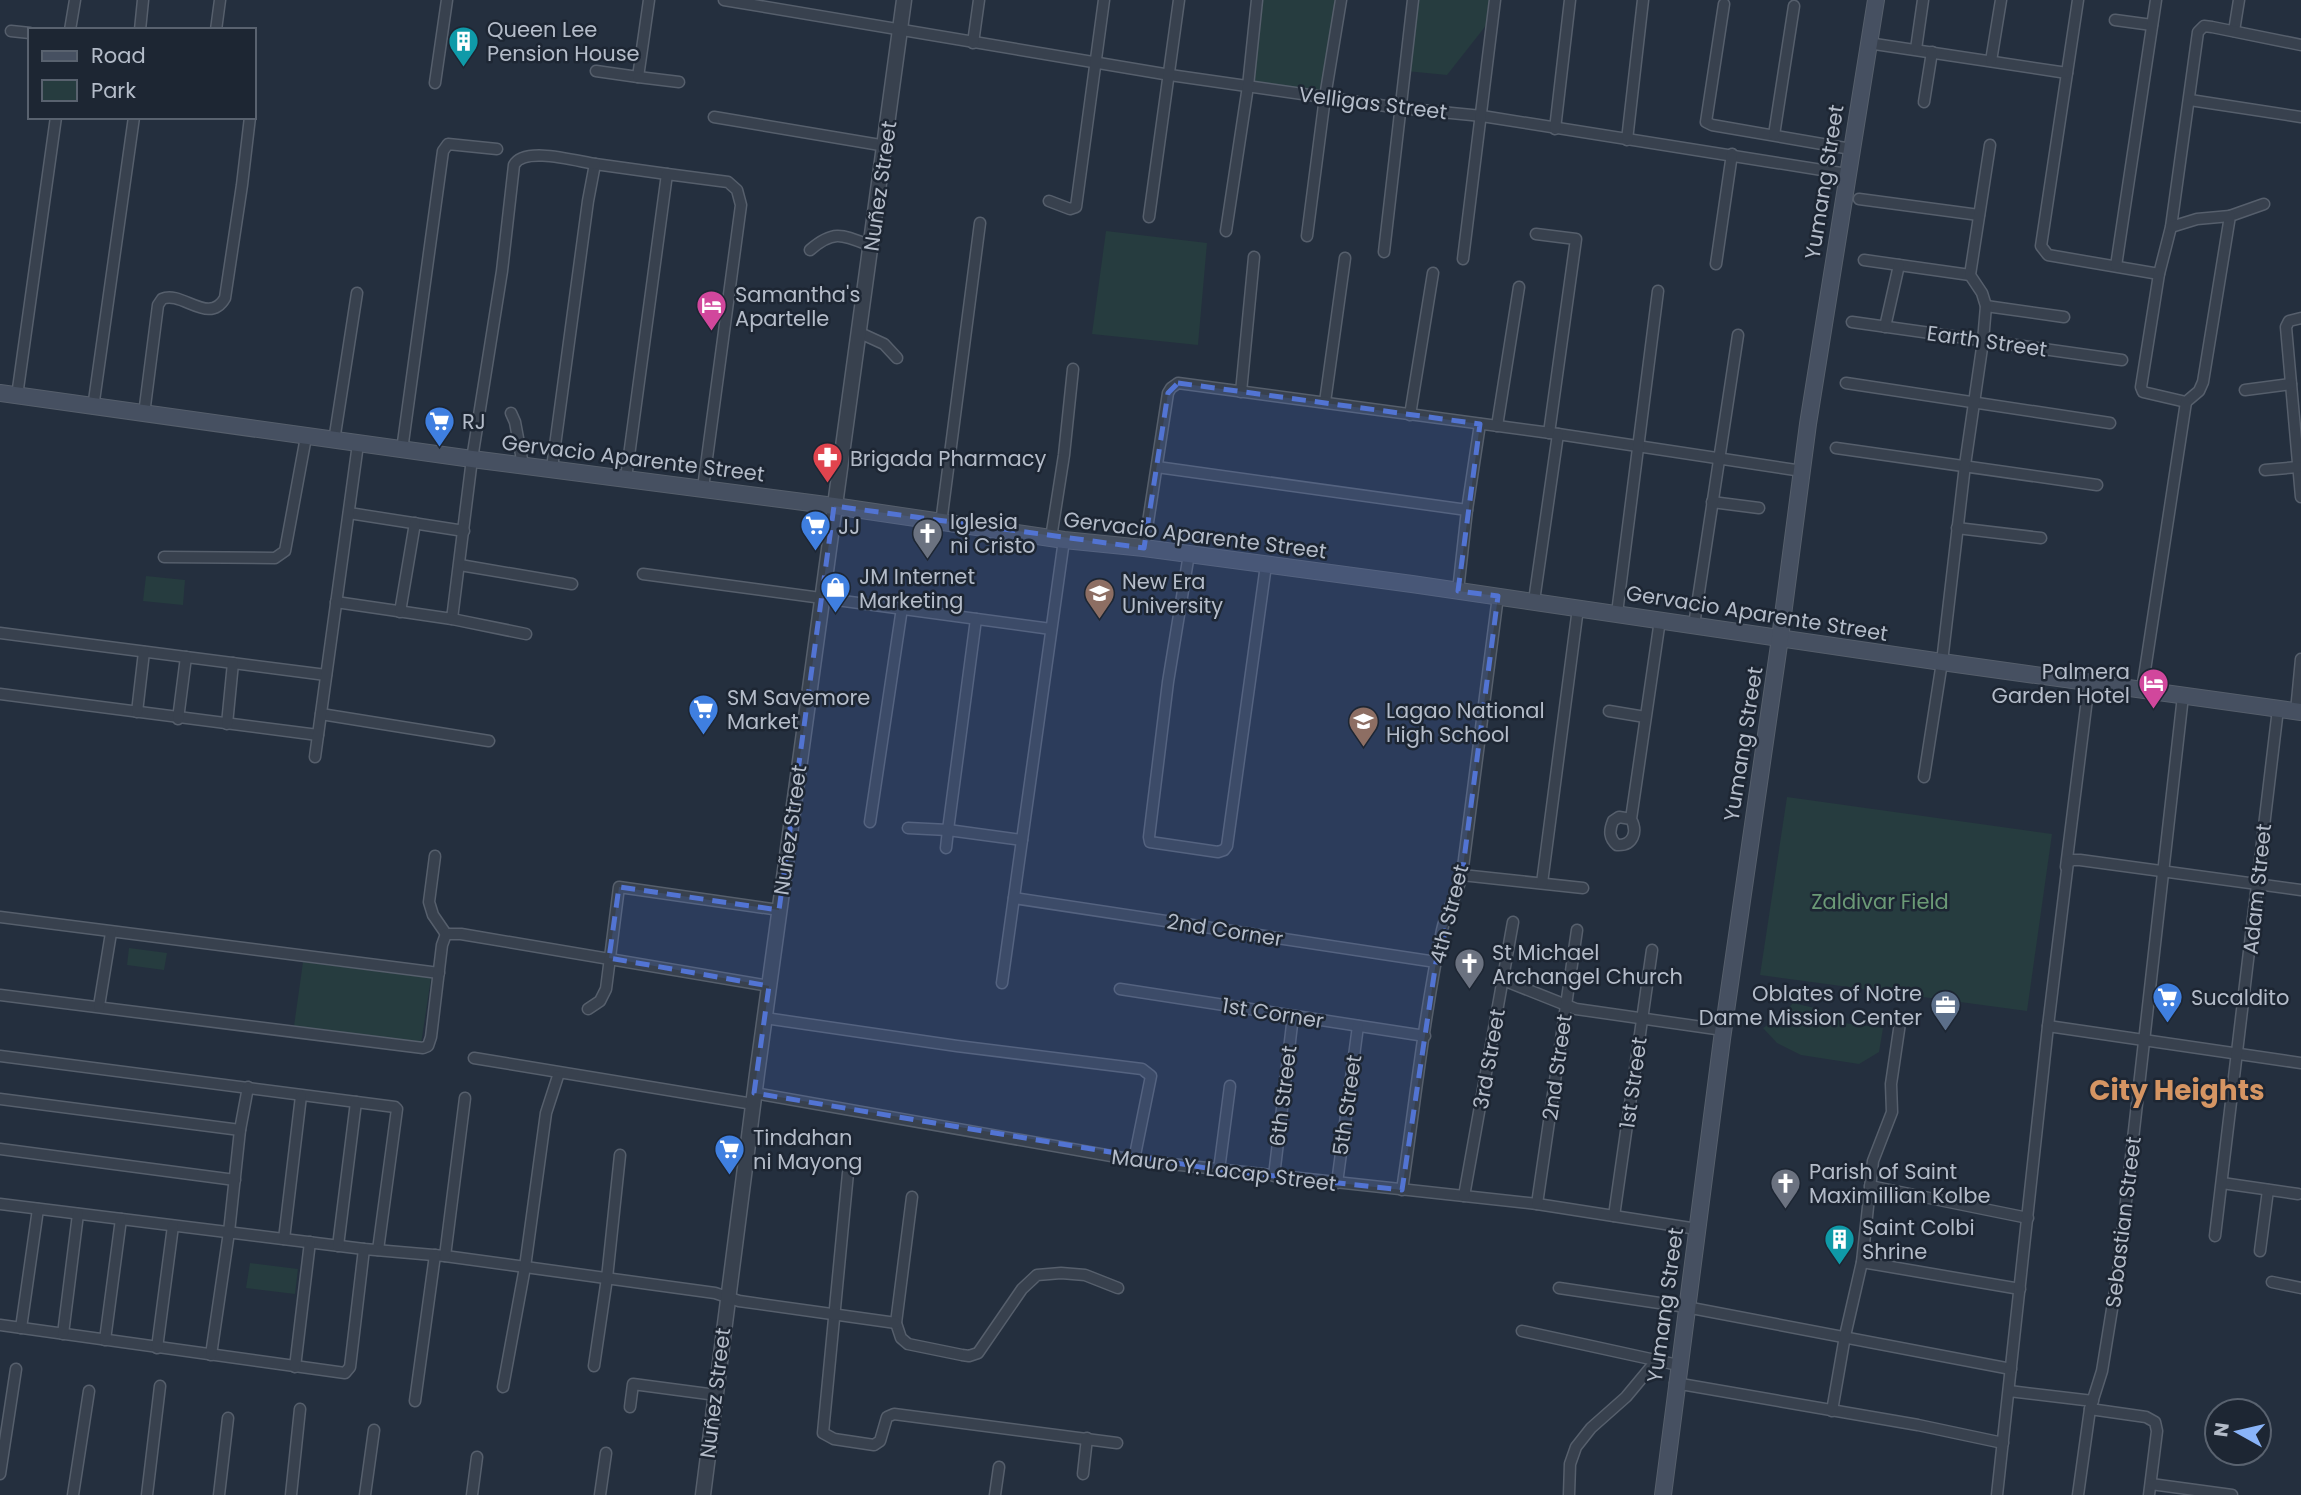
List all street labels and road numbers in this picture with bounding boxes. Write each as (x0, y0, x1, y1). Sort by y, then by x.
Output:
street label: Velligas Street (1297, 80, 1449, 126)
street label: Yumang Street (1797, 103, 1851, 261)
street label: Nuñez Street (857, 119, 903, 253)
street label: Earth Street (1925, 318, 2049, 364)
street label: Gervacio Aparente Street (500, 427, 766, 489)
street label: Gervacio Aparente Street (1062, 504, 1328, 566)
street label: Gervacio Aparente Street (1624, 578, 1890, 648)
street label: Yumang Street (1716, 665, 1770, 823)
street label: Nuñez Street (767, 763, 813, 897)
street label: Adam Street (2236, 822, 2278, 956)
street label: 4th Street (1423, 861, 1475, 967)
street label: 2nd Corner (1165, 907, 1285, 954)
street label: 1st Corner (1220, 991, 1326, 1035)
street label: 3rd Street (1466, 1007, 1512, 1111)
street label: 2nd Street (1535, 1012, 1579, 1122)
street label: 1st Street (1612, 1035, 1654, 1131)
street label: 6th Street (1262, 1044, 1304, 1148)
street label: 5th Street (1326, 1053, 1368, 1157)
street label: Sebastian Street (2098, 1135, 2148, 1309)
street label: Mauro Y. Lacap Street (1110, 1142, 1338, 1198)
street label: Yumang Street (1640, 1226, 1690, 1384)
street label: Nuñez Street (693, 1326, 737, 1460)

